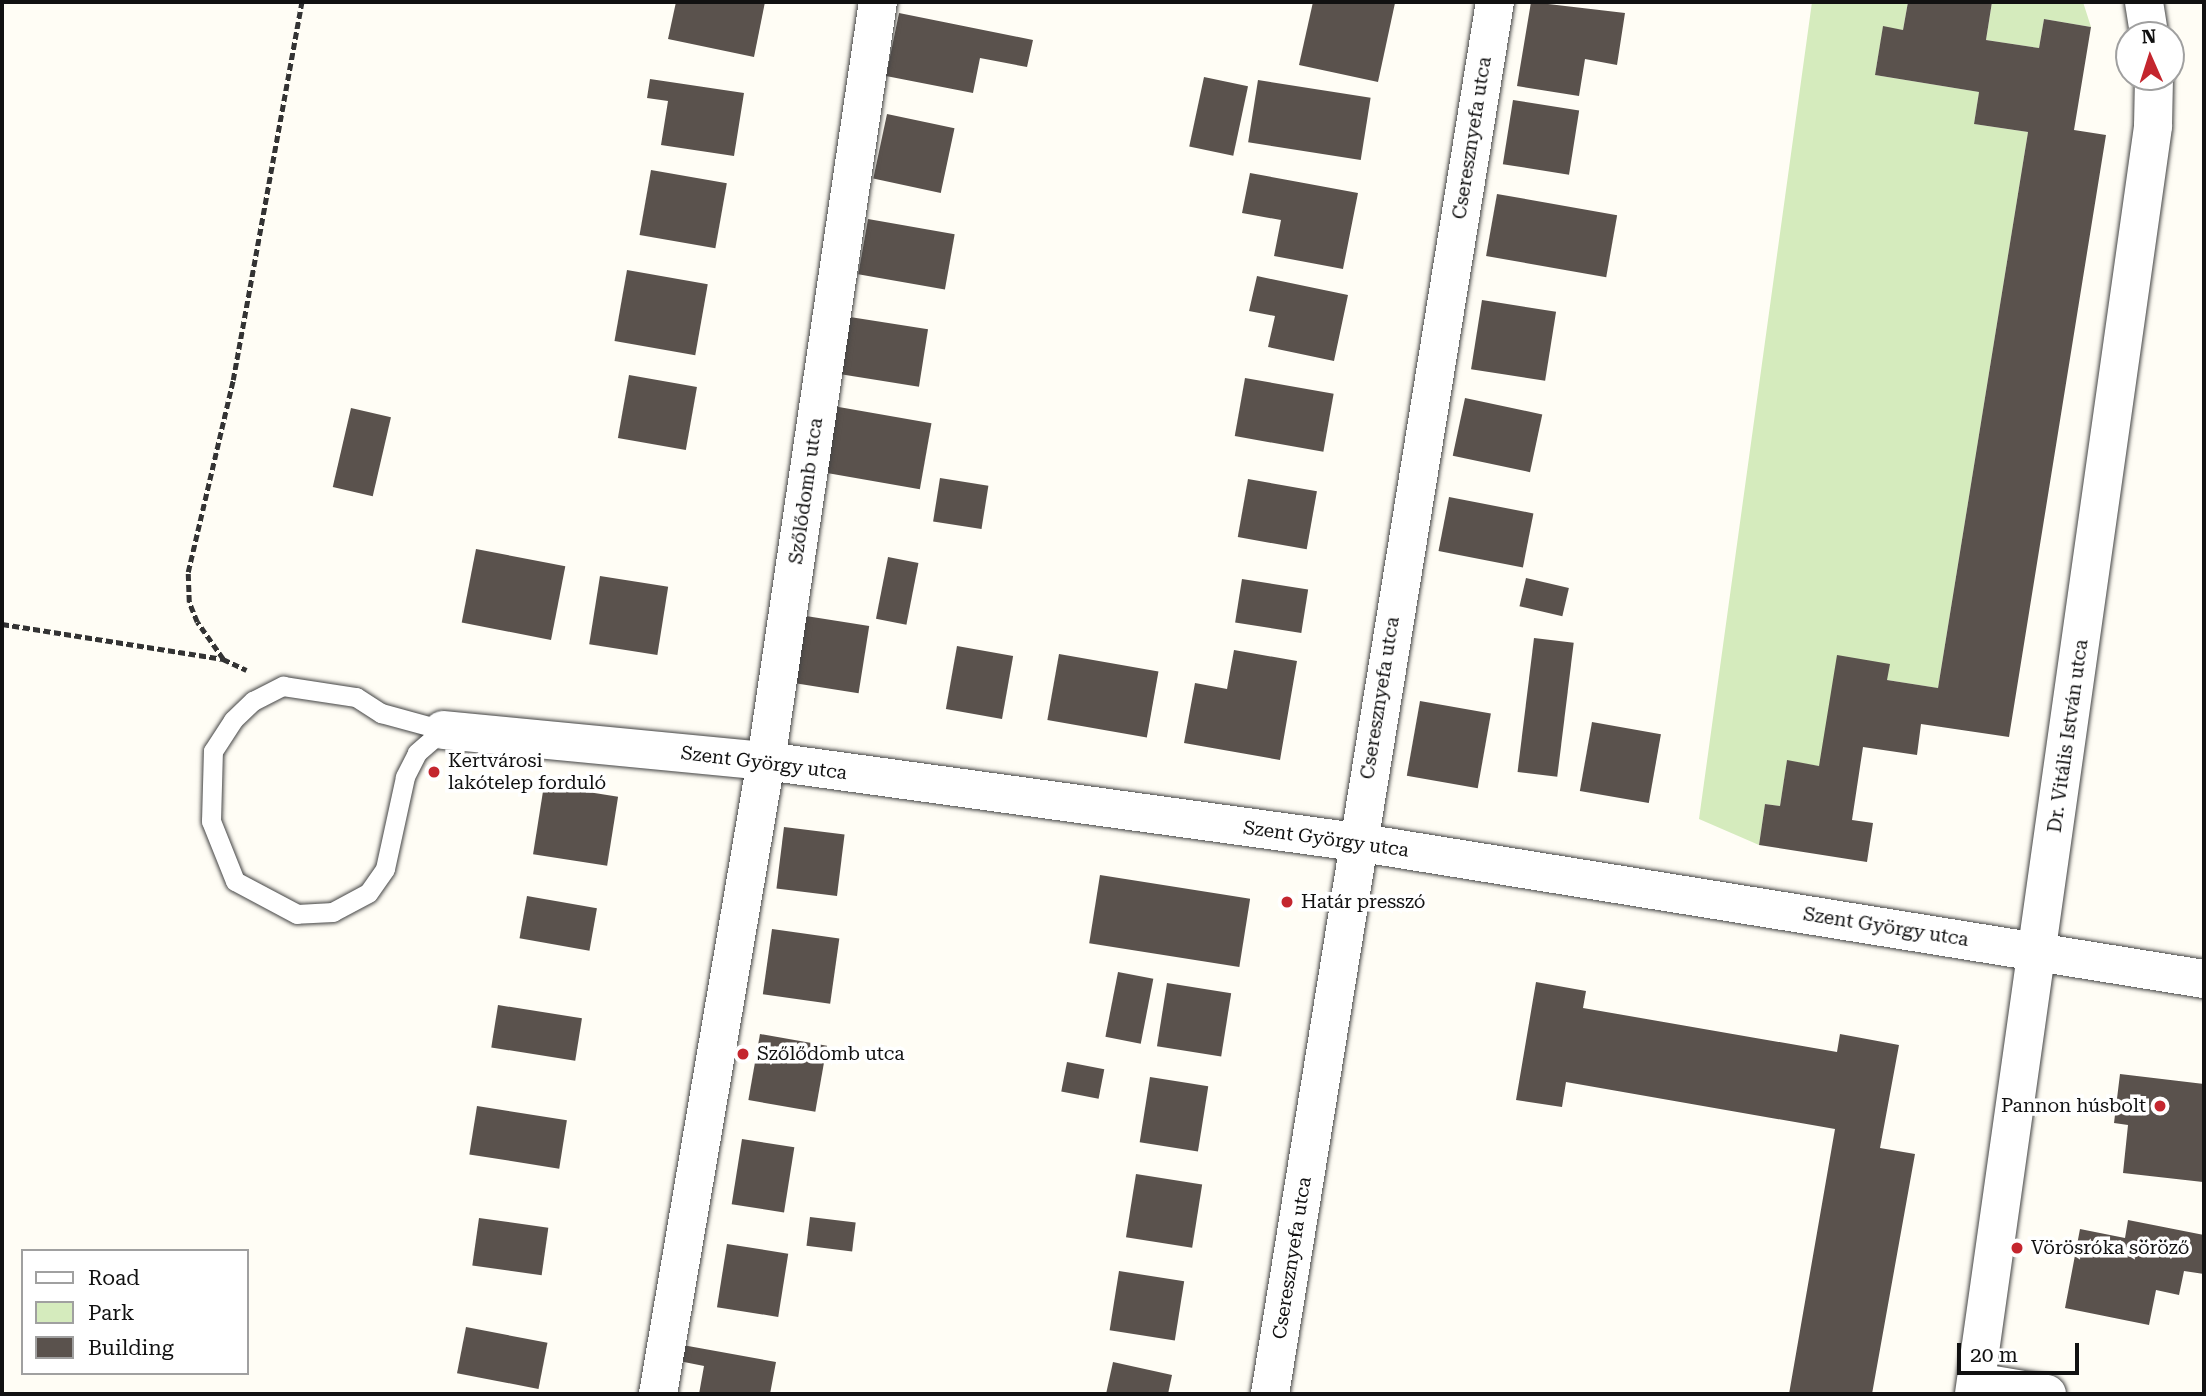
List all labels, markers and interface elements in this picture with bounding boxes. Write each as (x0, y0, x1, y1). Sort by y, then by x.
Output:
north arrow (2115, 21, 2185, 91)
text: N (2141, 25, 2157, 48)
street label: Cseresznyefa utca (1448, 55, 1496, 221)
street label: Szőlődomb utca (784, 416, 828, 566)
street label: Cseresznyefa utca (1356, 615, 1404, 781)
street label: Dr. Vitális István utca (2043, 638, 2093, 834)
street label: Szent György utca (680, 742, 848, 784)
place label: Kertvárosi lakótelep forduló (448, 750, 606, 794)
marker: Kertvárosi lakótelep forduló (426, 764, 442, 780)
street label: Szent György utca (1242, 816, 1410, 862)
place label: Határ presszó (1301, 891, 1425, 913)
marker: Határ presszó (1279, 894, 1295, 910)
street label: Szent György utca (1802, 903, 1970, 951)
place label: Szőlődomb utca (757, 1043, 905, 1065)
marker: Szőlődomb utca (735, 1046, 751, 1062)
place label: Pannon húsbolt (2001, 1095, 2146, 1117)
marker: Pannon húsbolt (2152, 1098, 2168, 1114)
street label: Cseresznyefa utca (1268, 1175, 1316, 1341)
place label: Vörösróka söröző (2031, 1237, 2189, 1259)
marker: Vörösróka söröző (2009, 1240, 2025, 1256)
legend (21, 1249, 248, 1375)
text: Road (88, 1266, 140, 1290)
text: Park (88, 1301, 134, 1325)
scale bar (1961, 1330, 2084, 1374)
text: Building (88, 1336, 174, 1360)
text: 20 m (1970, 1343, 2018, 1367)

